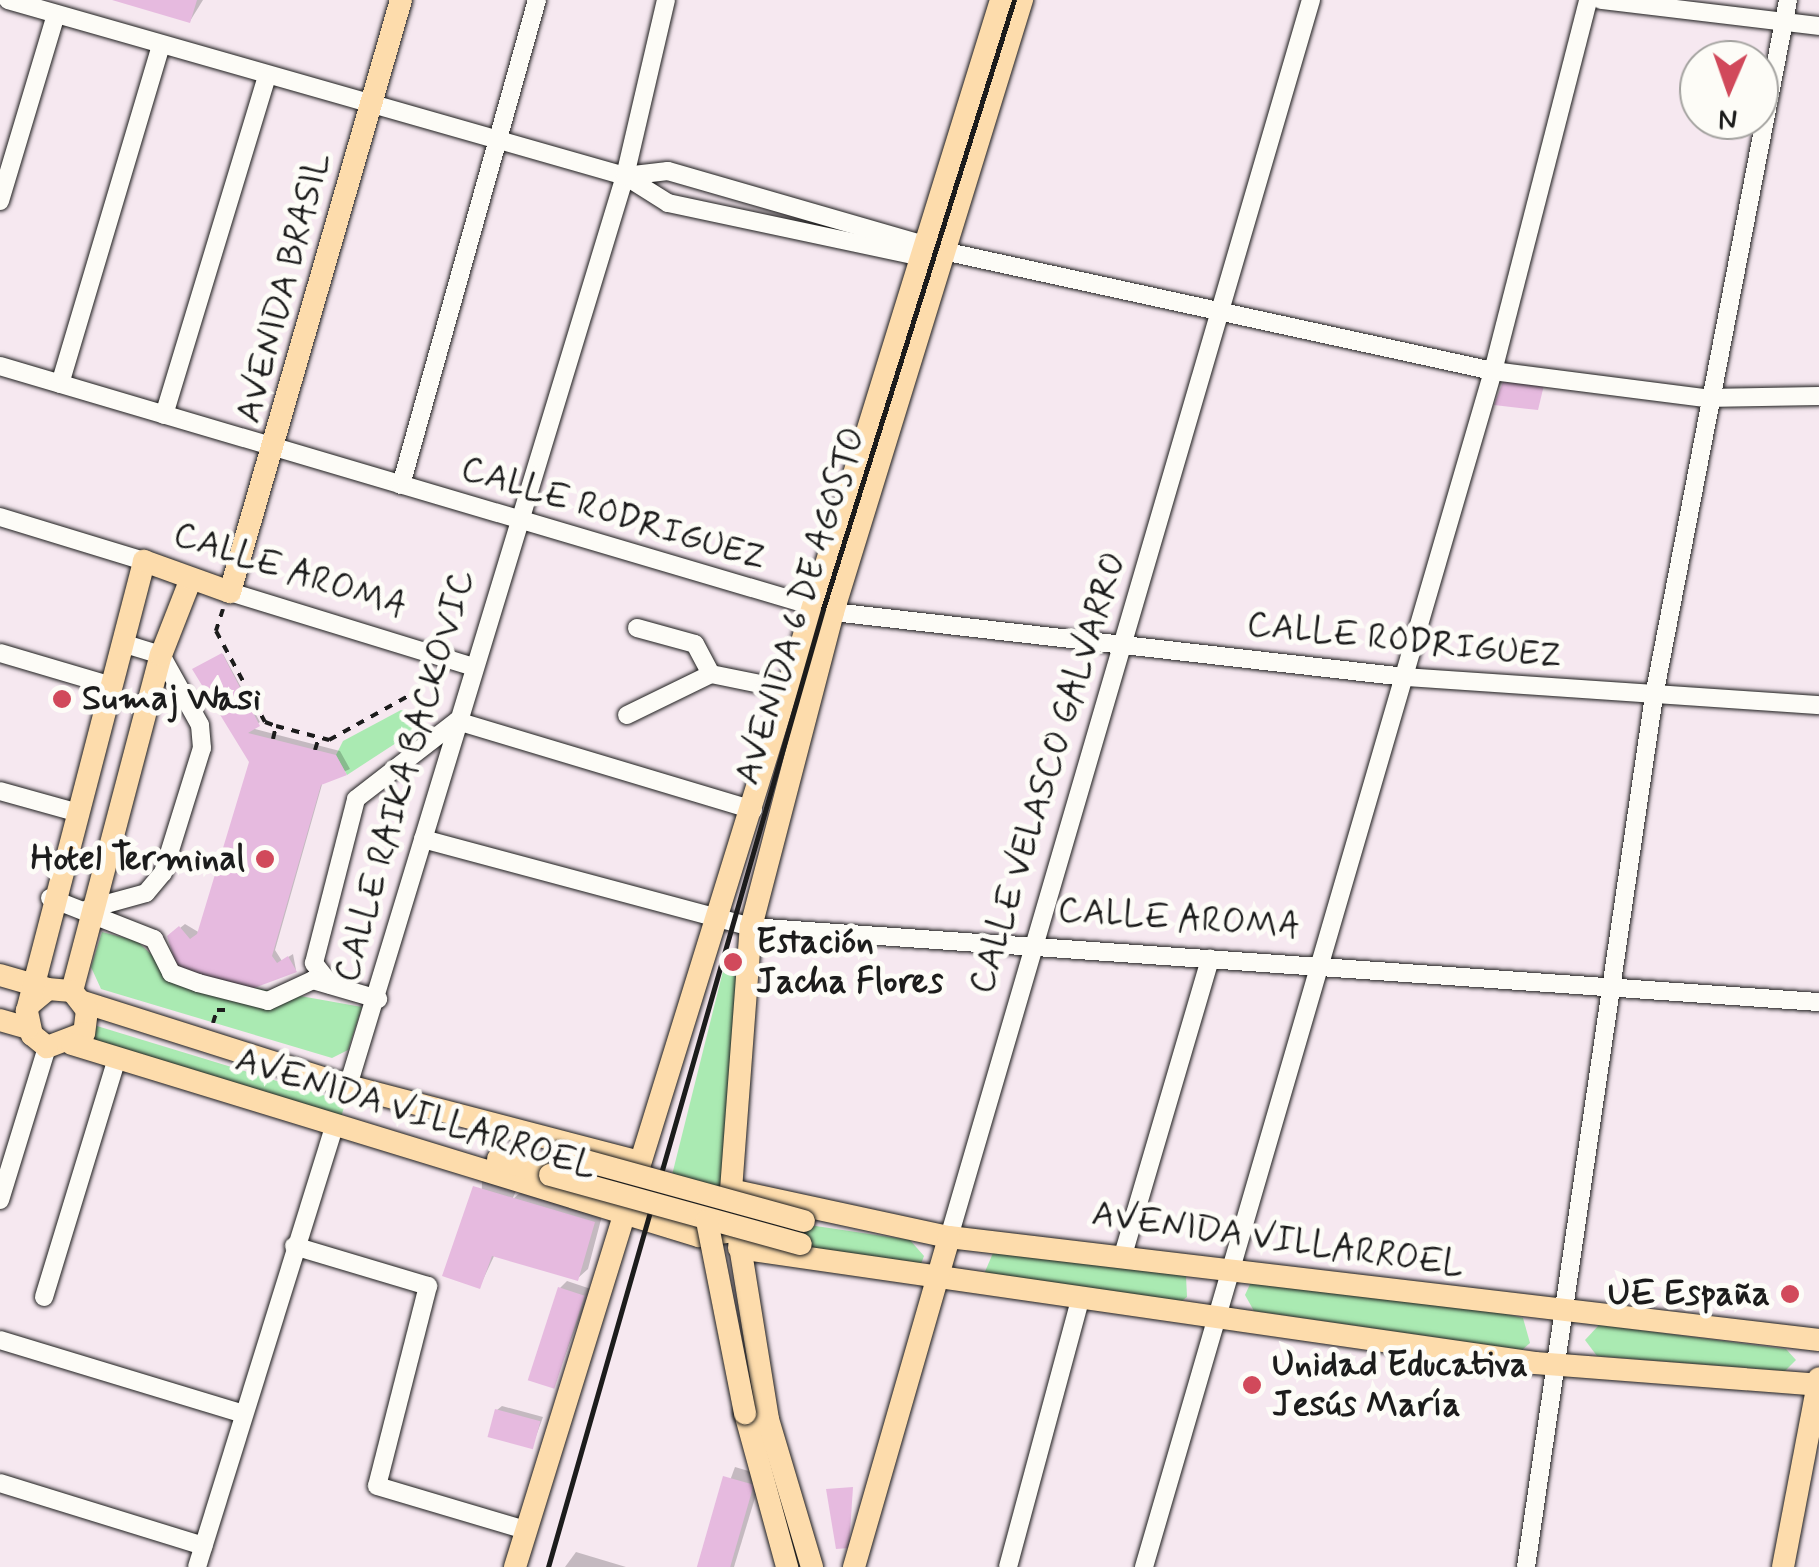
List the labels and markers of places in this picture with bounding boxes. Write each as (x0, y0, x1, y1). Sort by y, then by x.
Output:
place label: Sumaj Wasi (82, 678, 261, 720)
marker: Sumaj Wasi (51, 688, 73, 710)
place label: Hotel Terminal (25, 838, 245, 880)
marker: Hotel Terminal (254, 848, 276, 870)
place label: Estación Jacha Flores (756, 921, 946, 1003)
marker: Estación Jacha Flores (720, 949, 746, 975)
place label: UE España (1610, 1273, 1770, 1315)
marker: UE España (1779, 1283, 1801, 1305)
place label: Unidad Educativa Jesús María (1272, 1344, 1528, 1426)
marker: Unidad Educativa Jesús María (1241, 1374, 1263, 1396)

